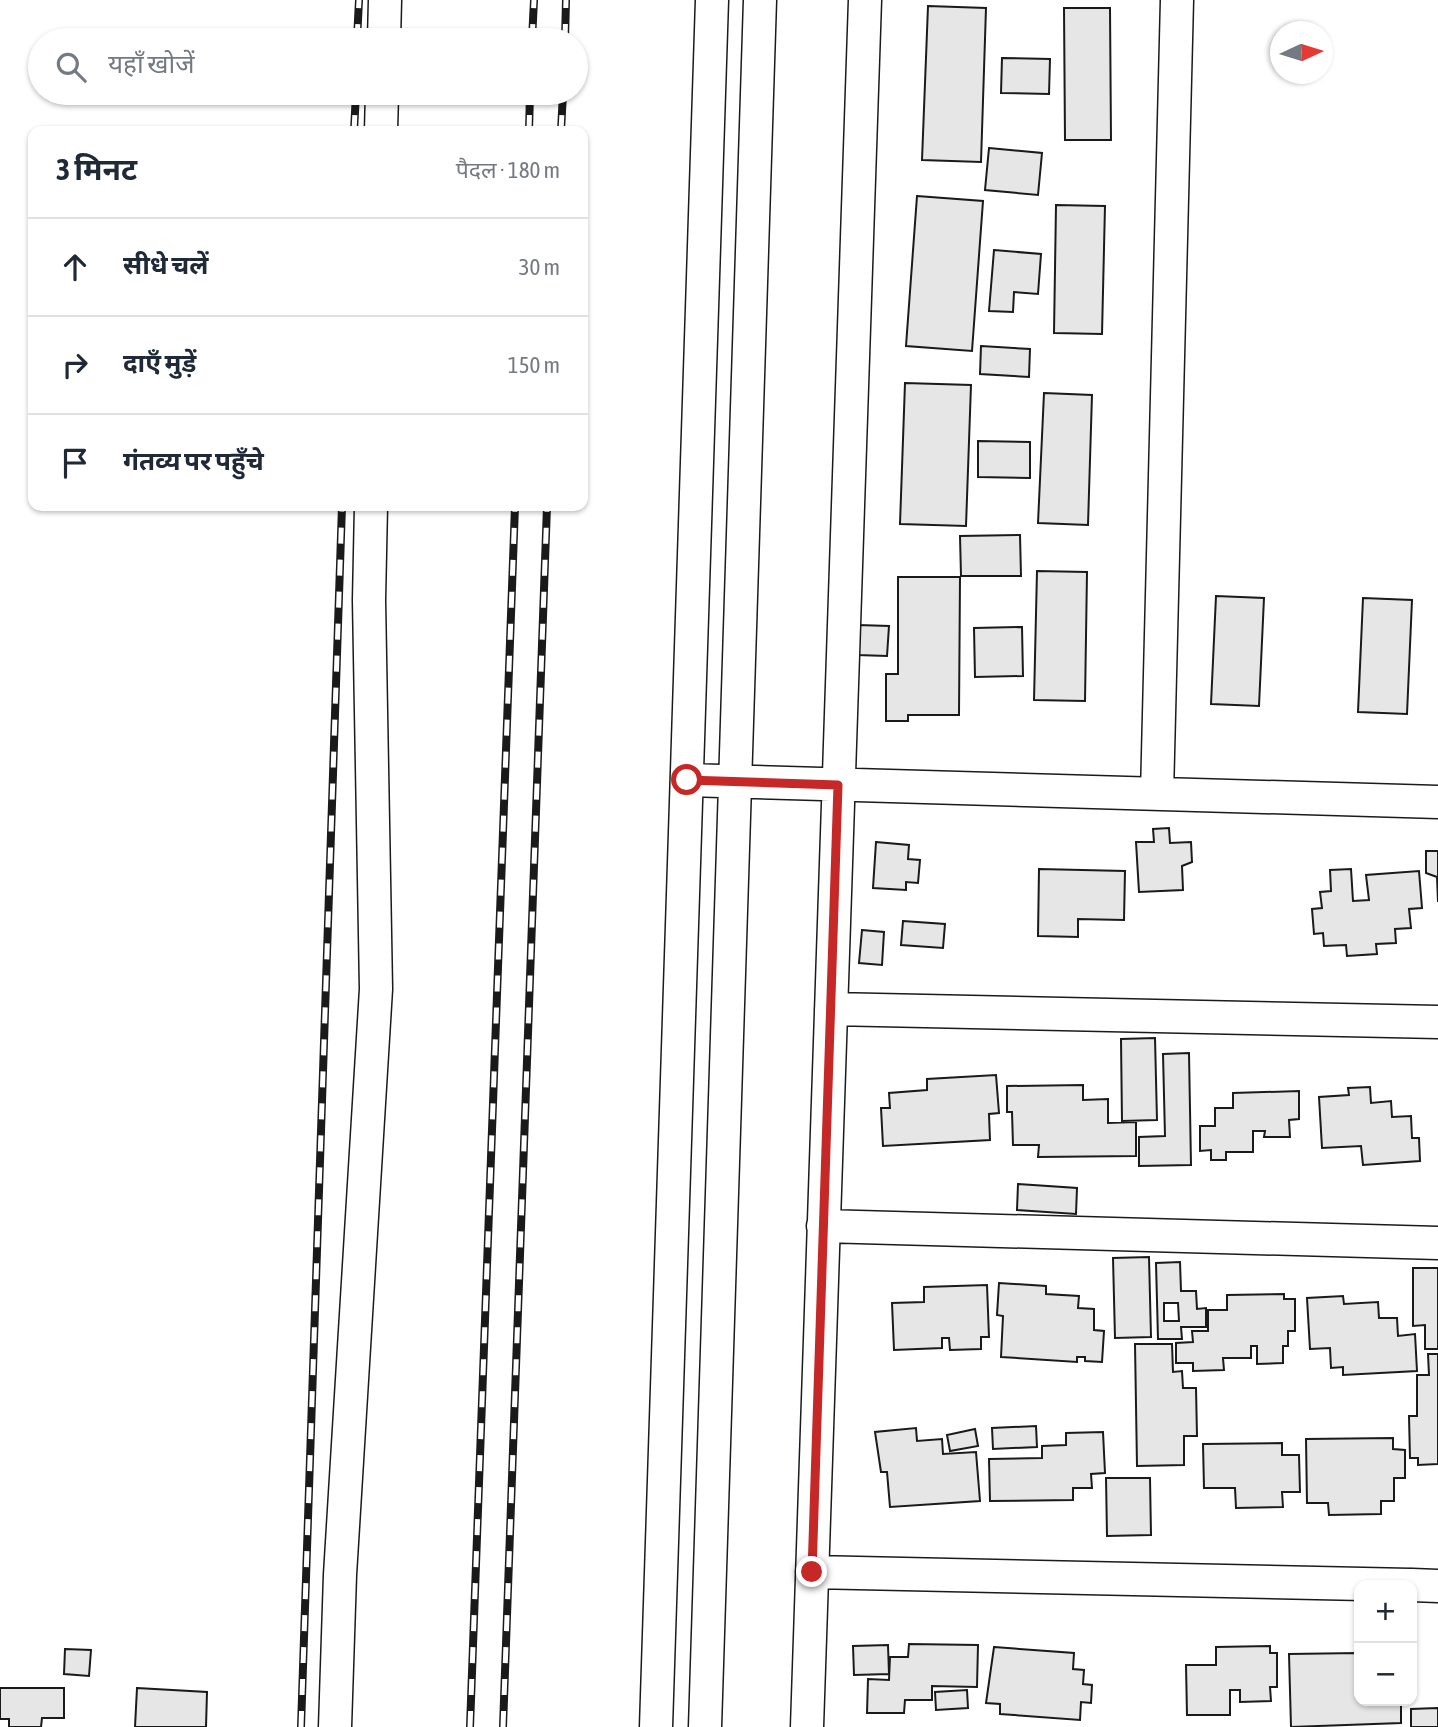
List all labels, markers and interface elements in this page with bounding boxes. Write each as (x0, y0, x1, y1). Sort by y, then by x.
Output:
north arrow (1270, 21, 1333, 84)
search box (28, 28, 588, 105)
icon: search (52, 48, 90, 86)
text: यहाँ खोजें (108, 49, 194, 79)
text: 3 मिनट (56, 152, 137, 186)
text: पैदल · 180 m (456, 157, 560, 183)
icon: ahead (56, 248, 94, 286)
text: सीधे चलें (123, 250, 209, 280)
text: 30 m (519, 254, 560, 280)
icon: right (56, 346, 94, 384)
text: दाएँ मुड़ें (123, 348, 196, 378)
text: 150 m (508, 352, 560, 378)
icon: arrive (56, 444, 94, 482)
text: गंतव्य पर पहुँचे (123, 446, 264, 476)
route start (671, 764, 702, 795)
route end (796, 1556, 827, 1587)
map controls (1354, 1580, 1417, 1706)
button: + (1354, 1580, 1417, 1643)
button: − (1354, 1643, 1417, 1706)

